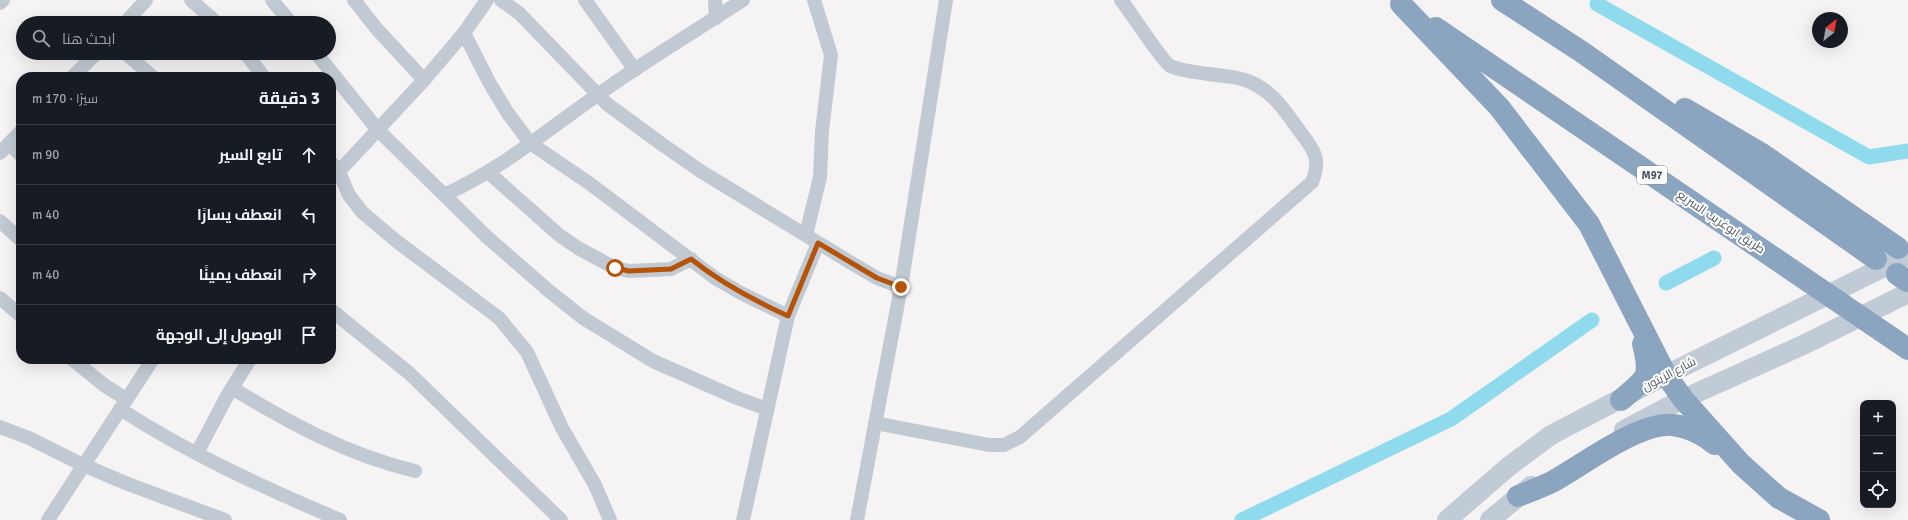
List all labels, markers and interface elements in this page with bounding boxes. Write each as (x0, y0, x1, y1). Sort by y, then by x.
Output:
north arrow (1812, 12, 1848, 48)
search box (16, 16, 336, 60)
icon: search (30, 27, 52, 49)
text: ابحث هنا (62, 30, 115, 48)
text: 3 دقيقة (259, 88, 320, 109)
text: سيرًا · 170 m (32, 91, 98, 107)
icon: ahead (298, 144, 320, 166)
text: تابع السير (219, 146, 282, 164)
text: 90 m (32, 147, 59, 163)
road number: M97 (1637, 166, 1667, 184)
street label: طريق ابوغريب السريع (1674, 187, 1768, 257)
icon: left (298, 204, 320, 226)
text: انعطف يسارًا (197, 206, 282, 224)
text: 40 m (32, 207, 59, 223)
route start (606, 259, 624, 277)
icon: right (298, 264, 320, 286)
text: انعطف يمينًا (199, 266, 282, 284)
text: 40 m (32, 267, 59, 283)
route end (892, 278, 910, 296)
icon: arrive (298, 324, 320, 346)
text: الوصول إلى الوجهة (156, 326, 282, 344)
street label: شارع الزيتون (1640, 354, 1699, 395)
map controls (1860, 400, 1896, 508)
button: + (1860, 400, 1896, 436)
button: − (1860, 436, 1896, 472)
button: locate (1860, 472, 1896, 508)

